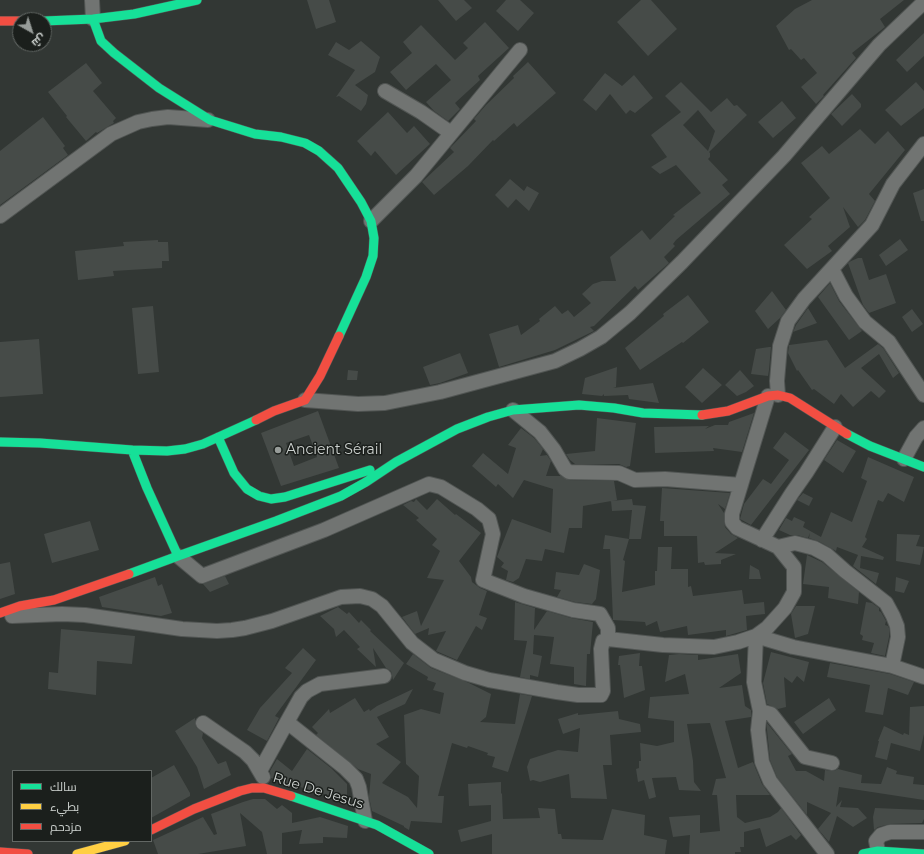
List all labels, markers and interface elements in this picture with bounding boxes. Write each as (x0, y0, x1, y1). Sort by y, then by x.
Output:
north arrow (12, 12, 52, 52)
text: ش (29, 31, 49, 50)
place label: Ancient Sérail (286, 442, 382, 458)
marker: Ancient Sérail (273, 445, 283, 455)
street label: Rue De Jesus (271, 769, 365, 813)
legend (12, 770, 152, 842)
text: سالك (50, 779, 77, 794)
text: بطيء (50, 799, 79, 814)
text: مزدحم (50, 819, 82, 834)

